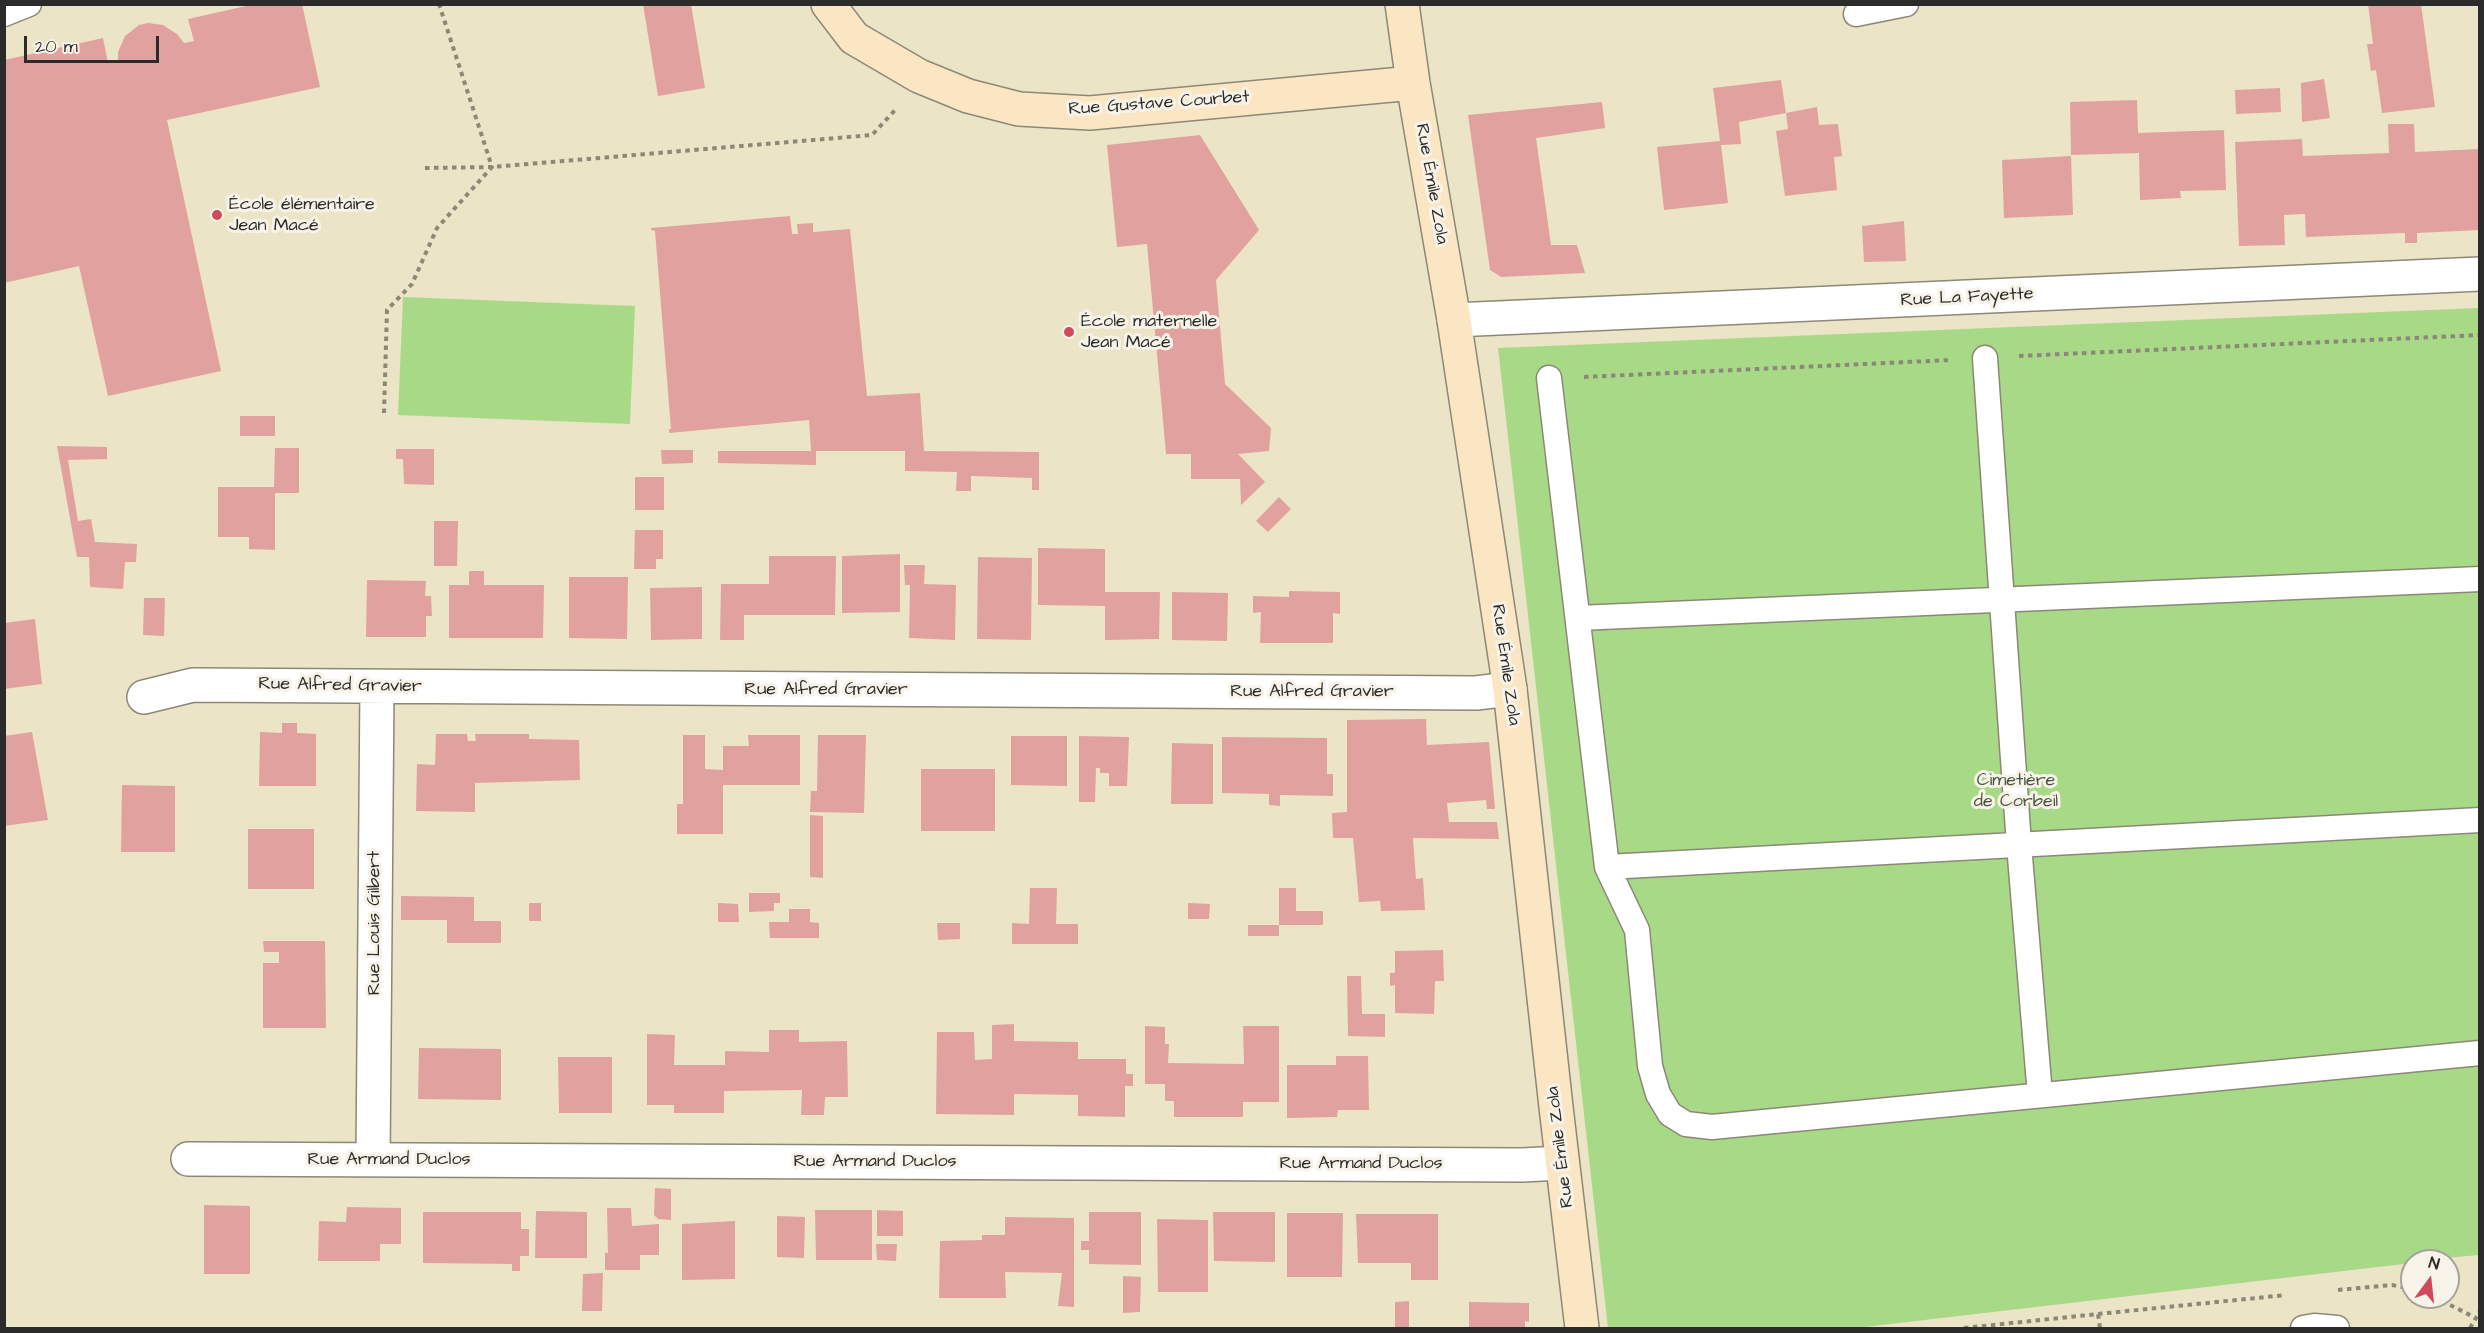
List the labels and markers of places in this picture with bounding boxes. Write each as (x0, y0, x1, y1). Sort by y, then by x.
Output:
place label: École élémentaire Jean Macé (229, 194, 375, 236)
marker: École élémentaire Jean Macé (210, 208, 224, 222)
place label: École maternelle Jean Macé (1081, 311, 1217, 354)
marker: École maternelle Jean Macé (1062, 325, 1076, 339)

